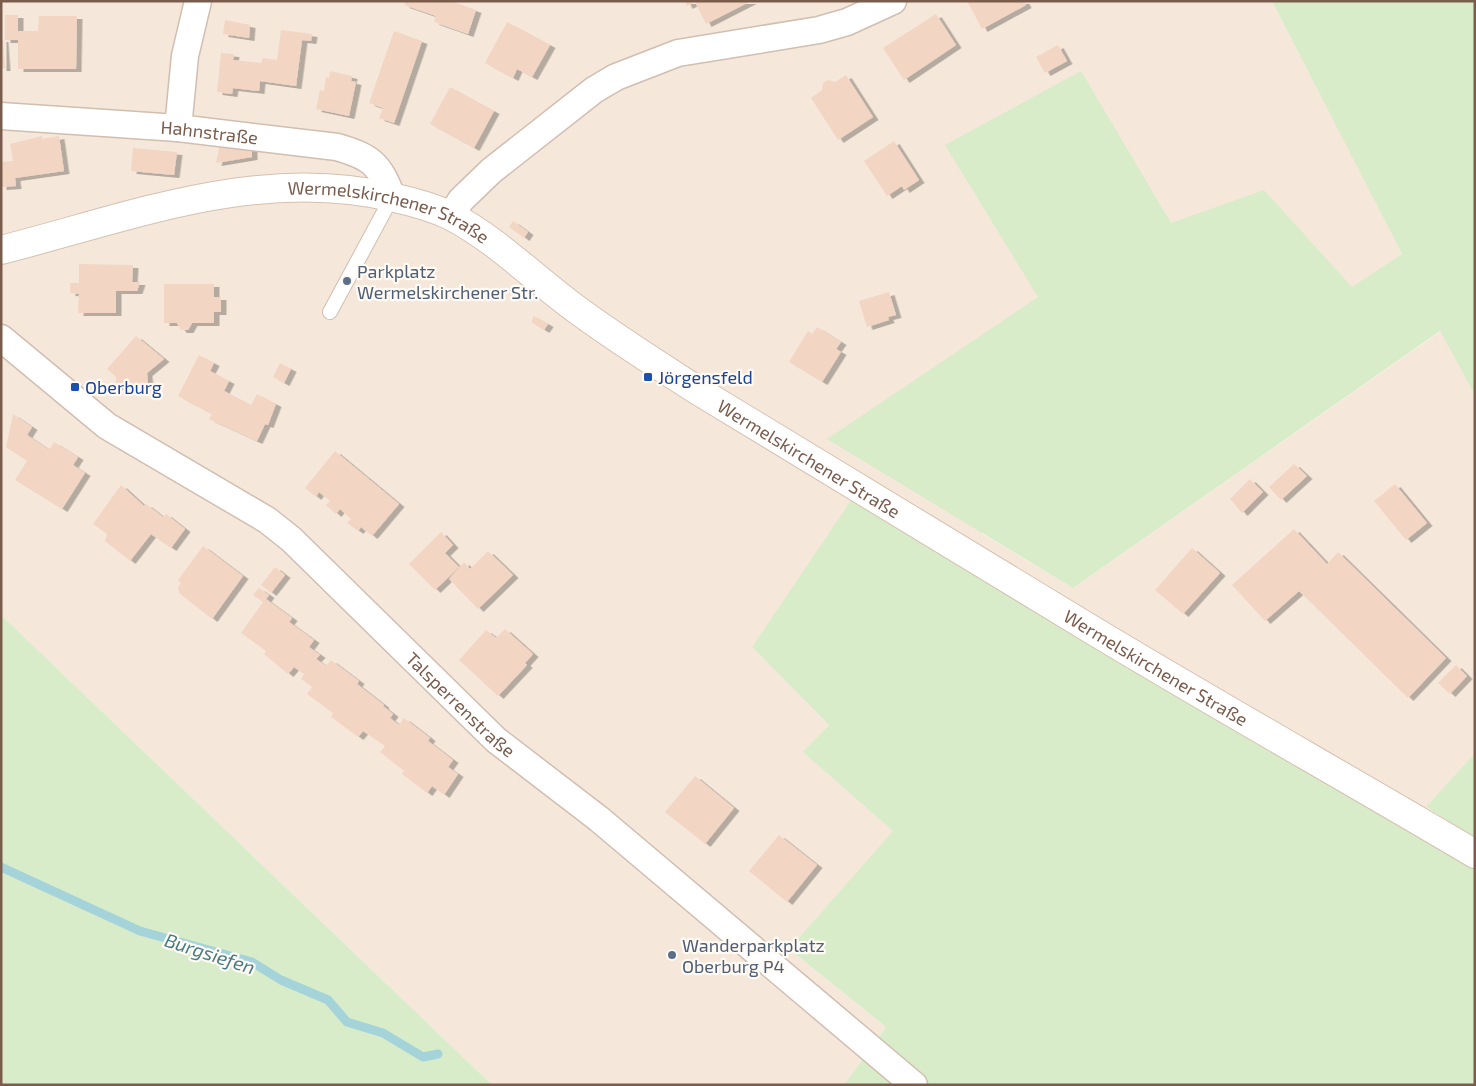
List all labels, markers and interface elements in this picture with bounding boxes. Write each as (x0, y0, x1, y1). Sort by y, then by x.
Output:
street label: Hahnstraße (160, 116, 259, 148)
street label: Wermelskirchener Straße (287, 176, 494, 248)
place label: Parkplatz Wermelskirchener Str. (357, 260, 538, 303)
marker: Parkplatz Wermelskirchener Str. (341, 275, 353, 287)
place label: Jörgensfeld (658, 366, 753, 388)
marker: Jörgensfeld (642, 371, 654, 383)
place label: Oberburg (85, 376, 162, 398)
marker: Oberburg (69, 381, 81, 393)
street label: Wermelskirchener Straße (714, 394, 904, 523)
street label: Wermelskirchener Straße (1060, 605, 1252, 730)
street label: Talsperrenstraße (402, 647, 520, 762)
water label: Burgsiefen (162, 928, 258, 978)
place label: Wanderparkplatz Oberburg P4 (682, 934, 825, 977)
marker: Wanderparkplatz Oberburg P4 (666, 949, 678, 961)

